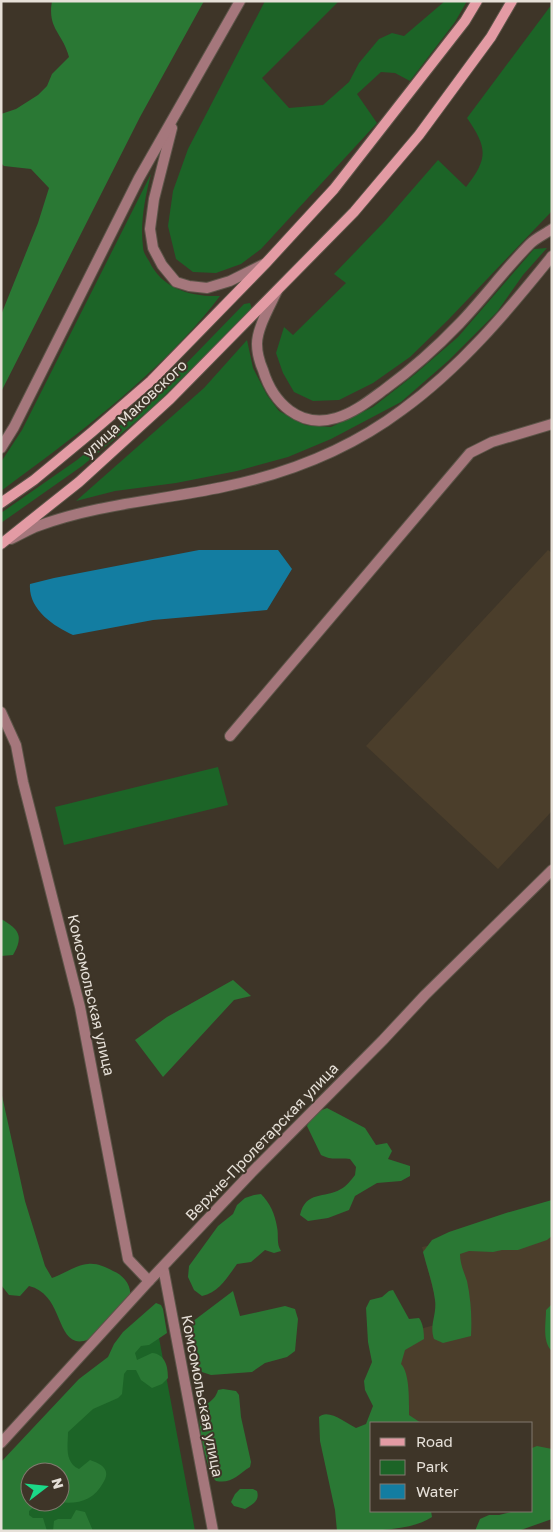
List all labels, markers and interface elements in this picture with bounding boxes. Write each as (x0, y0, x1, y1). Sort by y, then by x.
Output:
street label: улица Маковского (78, 355, 190, 461)
street label: Комсомольская улица (65, 912, 119, 1077)
street label: Верхне-Пролетарская улица (181, 1059, 341, 1224)
street label: Комсомольская улица (178, 1313, 228, 1479)
legend (370, 1422, 533, 1512)
text: Road (416, 1432, 453, 1450)
text: Park (416, 1457, 449, 1475)
north arrow (20, 1462, 70, 1512)
text: N (48, 1476, 68, 1491)
text: Water (416, 1482, 459, 1500)

